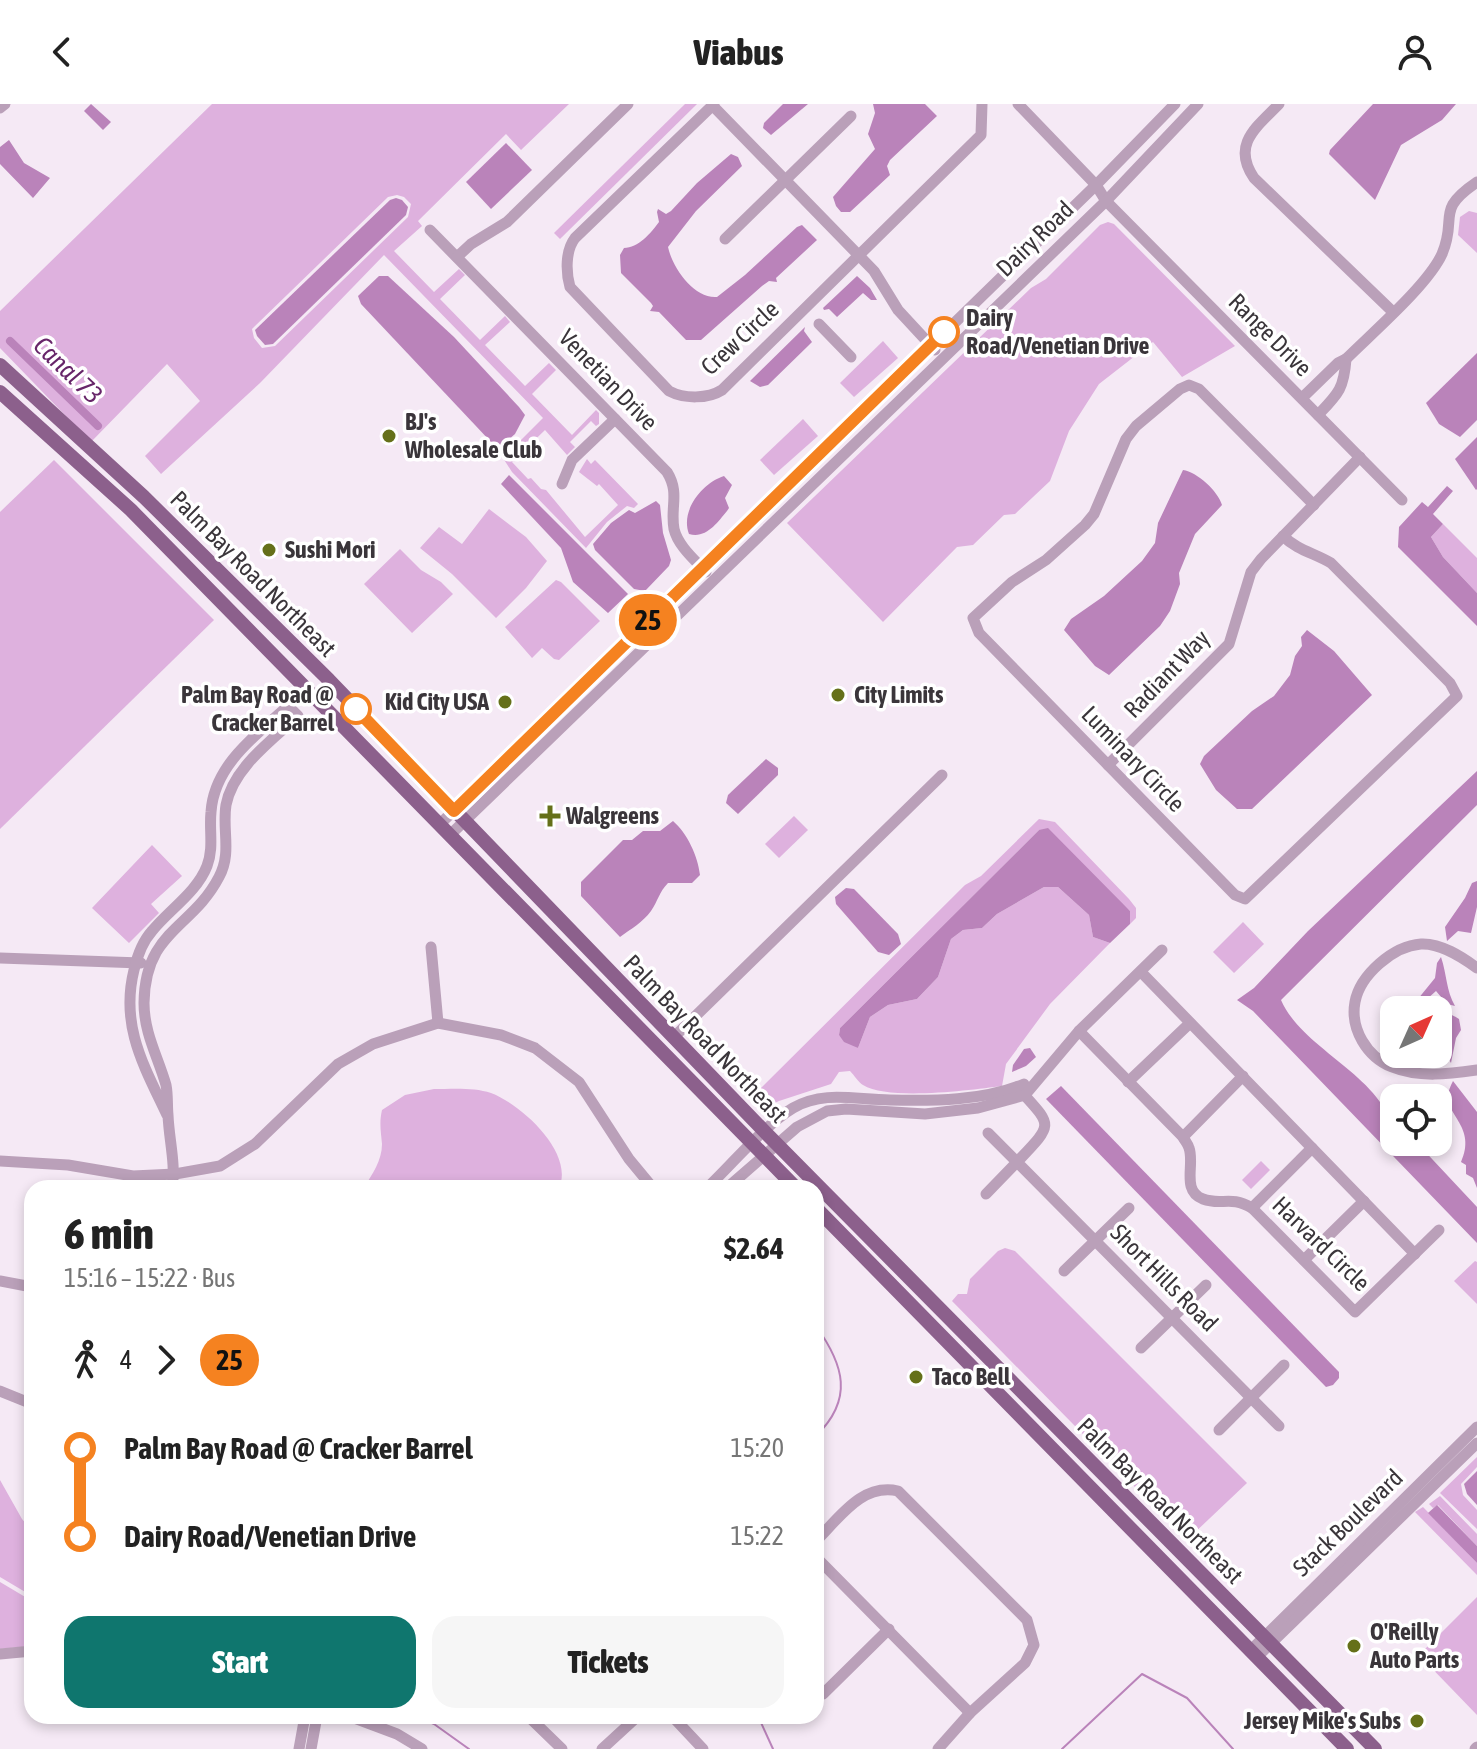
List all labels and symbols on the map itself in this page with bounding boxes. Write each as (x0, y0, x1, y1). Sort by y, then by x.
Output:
street label: Dairy Road (991, 196, 1079, 282)
street label: Range Drive (1224, 288, 1317, 381)
street label: Crew Circle (696, 295, 784, 380)
place label: Dairy Road/Venetian Drive (966, 304, 1150, 359)
marker: Dairy Road/Venetian Drive (929, 317, 959, 347)
street label: Venetian Drive (554, 324, 663, 436)
water label: Canal 73 (28, 330, 108, 410)
place label: BJ's Wholesale Club (404, 408, 542, 463)
marker: BJ's Wholesale Club (380, 427, 398, 445)
street label: Palm Bay Road Northeast (165, 485, 342, 662)
place label: Sushi Mori (285, 536, 376, 563)
marker: Sushi Mori (260, 541, 278, 559)
line badge: 25 (612, 594, 684, 646)
street label: Radiant Way (1118, 624, 1215, 723)
place label: Palm Bay Road @ Cracker Barrel (181, 681, 335, 736)
place label: City Limits (854, 681, 944, 708)
marker: City Limits (829, 686, 847, 704)
place label: Kid City USA (385, 688, 489, 715)
marker: Kid City USA (496, 693, 514, 711)
marker: Palm Bay Road @ Cracker Barrel (341, 694, 371, 724)
street label: Luminary Circle (1076, 700, 1190, 817)
place label: Walgreens (565, 802, 660, 829)
marker: Walgreens (541, 807, 559, 825)
street label: Palm Bay Road Northeast (618, 949, 792, 1128)
north arrow (1380, 996, 1452, 1068)
street label: Harvard Circle (1267, 1191, 1375, 1296)
street label: Short Hills Road (1105, 1219, 1223, 1337)
place label: Taco Bell (932, 1363, 1011, 1390)
marker: Taco Bell (907, 1368, 925, 1386)
street label: Palm Bay Road Northeast (1072, 1412, 1249, 1589)
street label: Stack Boulevard (1287, 1464, 1408, 1581)
place label: O'Reilly Auto Parts (1369, 1618, 1460, 1673)
marker: O'Reilly Auto Parts (1345, 1637, 1363, 1655)
place label: Jersey Mike's Subs (1243, 1707, 1402, 1734)
marker: Jersey Mike's Subs (1408, 1712, 1426, 1730)

